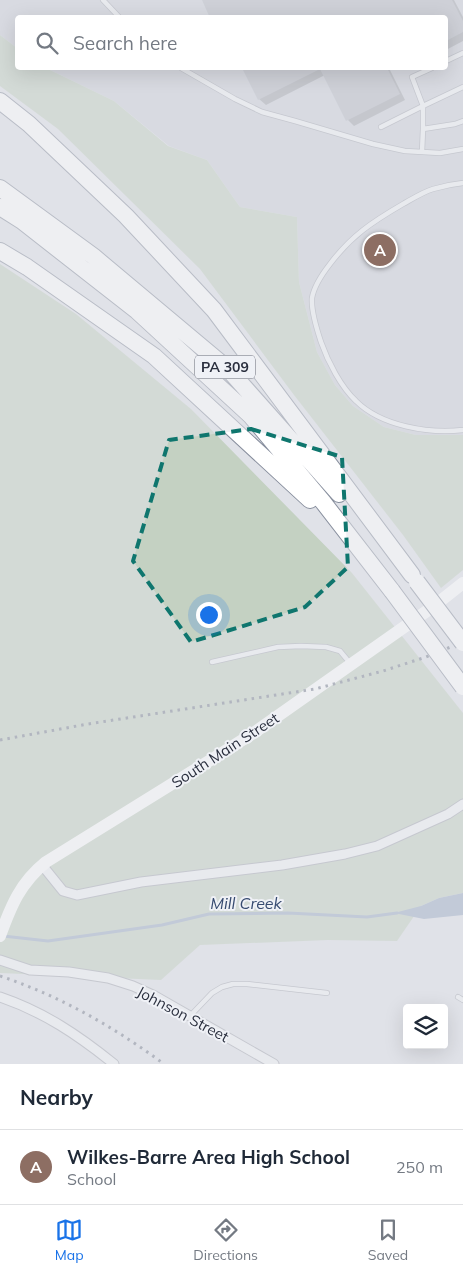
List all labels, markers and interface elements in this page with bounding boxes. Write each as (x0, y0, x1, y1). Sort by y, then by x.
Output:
search box (15, 15, 448, 70)
icon: search (33, 29, 61, 57)
text: Search here (73, 31, 177, 55)
pin: A (364, 231, 396, 269)
road number: PA 309 (195, 356, 255, 378)
your location (196, 602, 222, 628)
street label: South Main Street (168, 708, 282, 792)
water label: Mill Creek (210, 893, 283, 913)
street label: Johnson Street (134, 982, 232, 1046)
map controls (403, 1004, 448, 1049)
button: layers (403, 1004, 448, 1049)
text: Nearby (20, 1084, 93, 1110)
text: Wilkes-Barre Area High School (67, 1145, 350, 1169)
text: A (30, 1157, 42, 1177)
text: 250 m (396, 1157, 443, 1177)
text: School (67, 1169, 116, 1189)
tab: Map (55, 1216, 84, 1264)
tab: Directions (193, 1216, 258, 1264)
tab: Saved (368, 1216, 408, 1264)

